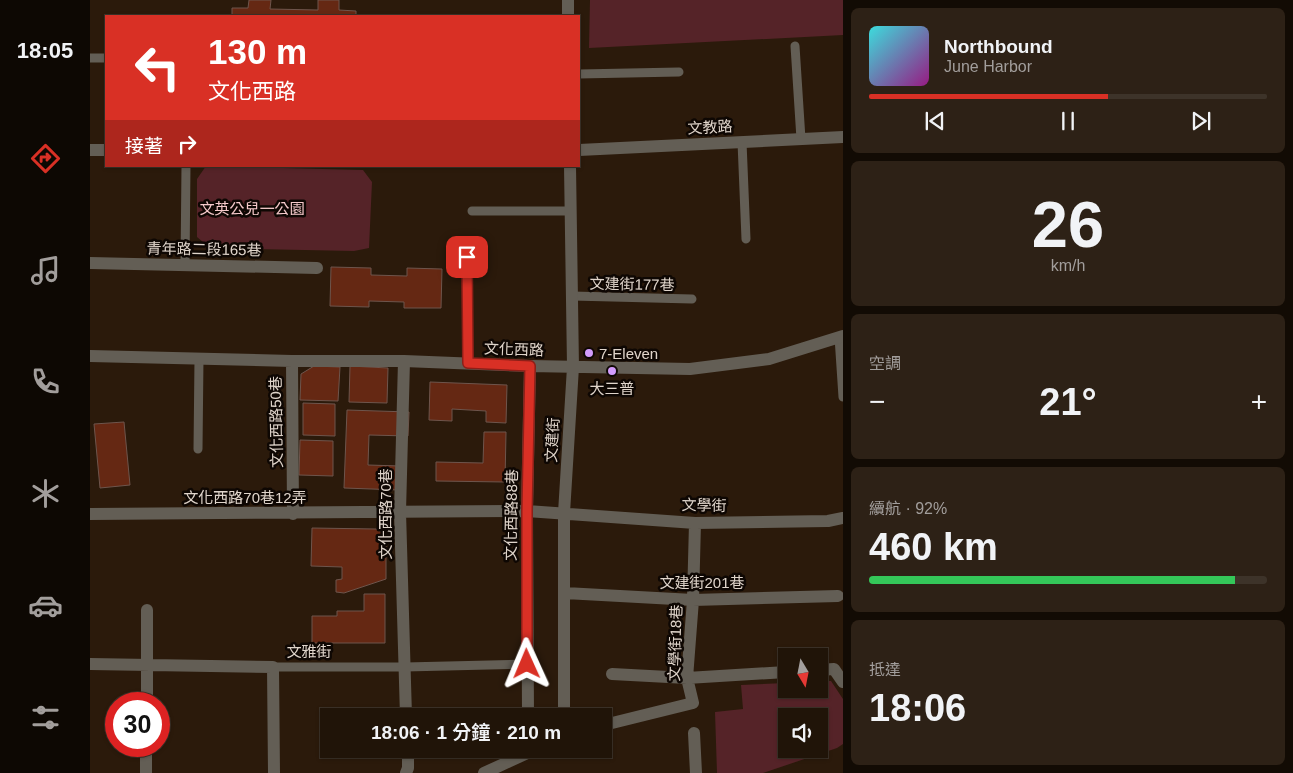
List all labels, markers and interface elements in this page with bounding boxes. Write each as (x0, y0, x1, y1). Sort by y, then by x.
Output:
text: 130 m (208, 32, 307, 71)
icon: left (125, 35, 190, 100)
text: Northbound (944, 36, 1053, 57)
text: 18:05 (17, 38, 73, 63)
text: June Harbor (944, 58, 1032, 75)
text: 文化西路 (208, 79, 296, 104)
icon: previous (921, 107, 949, 135)
icon: pause (1054, 107, 1082, 135)
icon: next (1187, 107, 1215, 135)
street label: 文教路 (687, 117, 733, 137)
icon: right (173, 130, 201, 158)
text: 接著 (125, 136, 163, 157)
icon: directions (28, 141, 63, 176)
text: 26 (1032, 188, 1104, 261)
park label: 文英公兒一公園 (199, 200, 305, 217)
pin (446, 236, 488, 278)
street label: 青年路二段165巷 (146, 239, 262, 259)
icon: arrive (453, 243, 481, 271)
icon: music (28, 253, 63, 288)
text: km/h (1051, 257, 1085, 274)
street label: 文建街177巷 (589, 275, 675, 293)
street label: 文化西路 (484, 339, 544, 359)
place label: 7-Eleven (599, 345, 658, 362)
marker: 7-Eleven (583, 347, 595, 359)
text: 空調 (869, 355, 901, 372)
icon: phone (28, 364, 63, 399)
marker: 大三普 (606, 365, 618, 377)
street label: 文化西路50巷 (267, 376, 285, 468)
place label: 大三普 (589, 380, 635, 397)
text: 21° (1039, 381, 1097, 423)
text: − (869, 386, 885, 417)
text: + (1251, 386, 1267, 417)
street label: 文建街 (542, 417, 562, 463)
street label: 文化西路70巷 (377, 468, 394, 560)
street label: 文化西路88巷 (502, 469, 520, 561)
icon: climate (28, 476, 63, 511)
street label: 文化西路70巷12弄 (183, 489, 307, 506)
street label: 文學街 (681, 496, 727, 514)
text: 續航 · 92% (869, 500, 947, 517)
text: 460 km (869, 526, 998, 568)
street label: 文建街201巷 (659, 574, 745, 591)
icon: car (28, 588, 63, 623)
street label: 文學街18巷 (665, 604, 685, 682)
position arrow (500, 637, 552, 689)
street label: 文雅街 (286, 643, 332, 660)
north arrow (778, 648, 828, 698)
map controls (778, 648, 828, 758)
text: 抵達 (869, 661, 901, 678)
text: 18:06 (869, 687, 966, 729)
speed limit sign: 30 (105, 692, 170, 757)
icon: filters (28, 700, 63, 735)
button: sound (778, 708, 828, 758)
text: 18:06 · 1 分鐘 · 210 m (371, 722, 561, 743)

